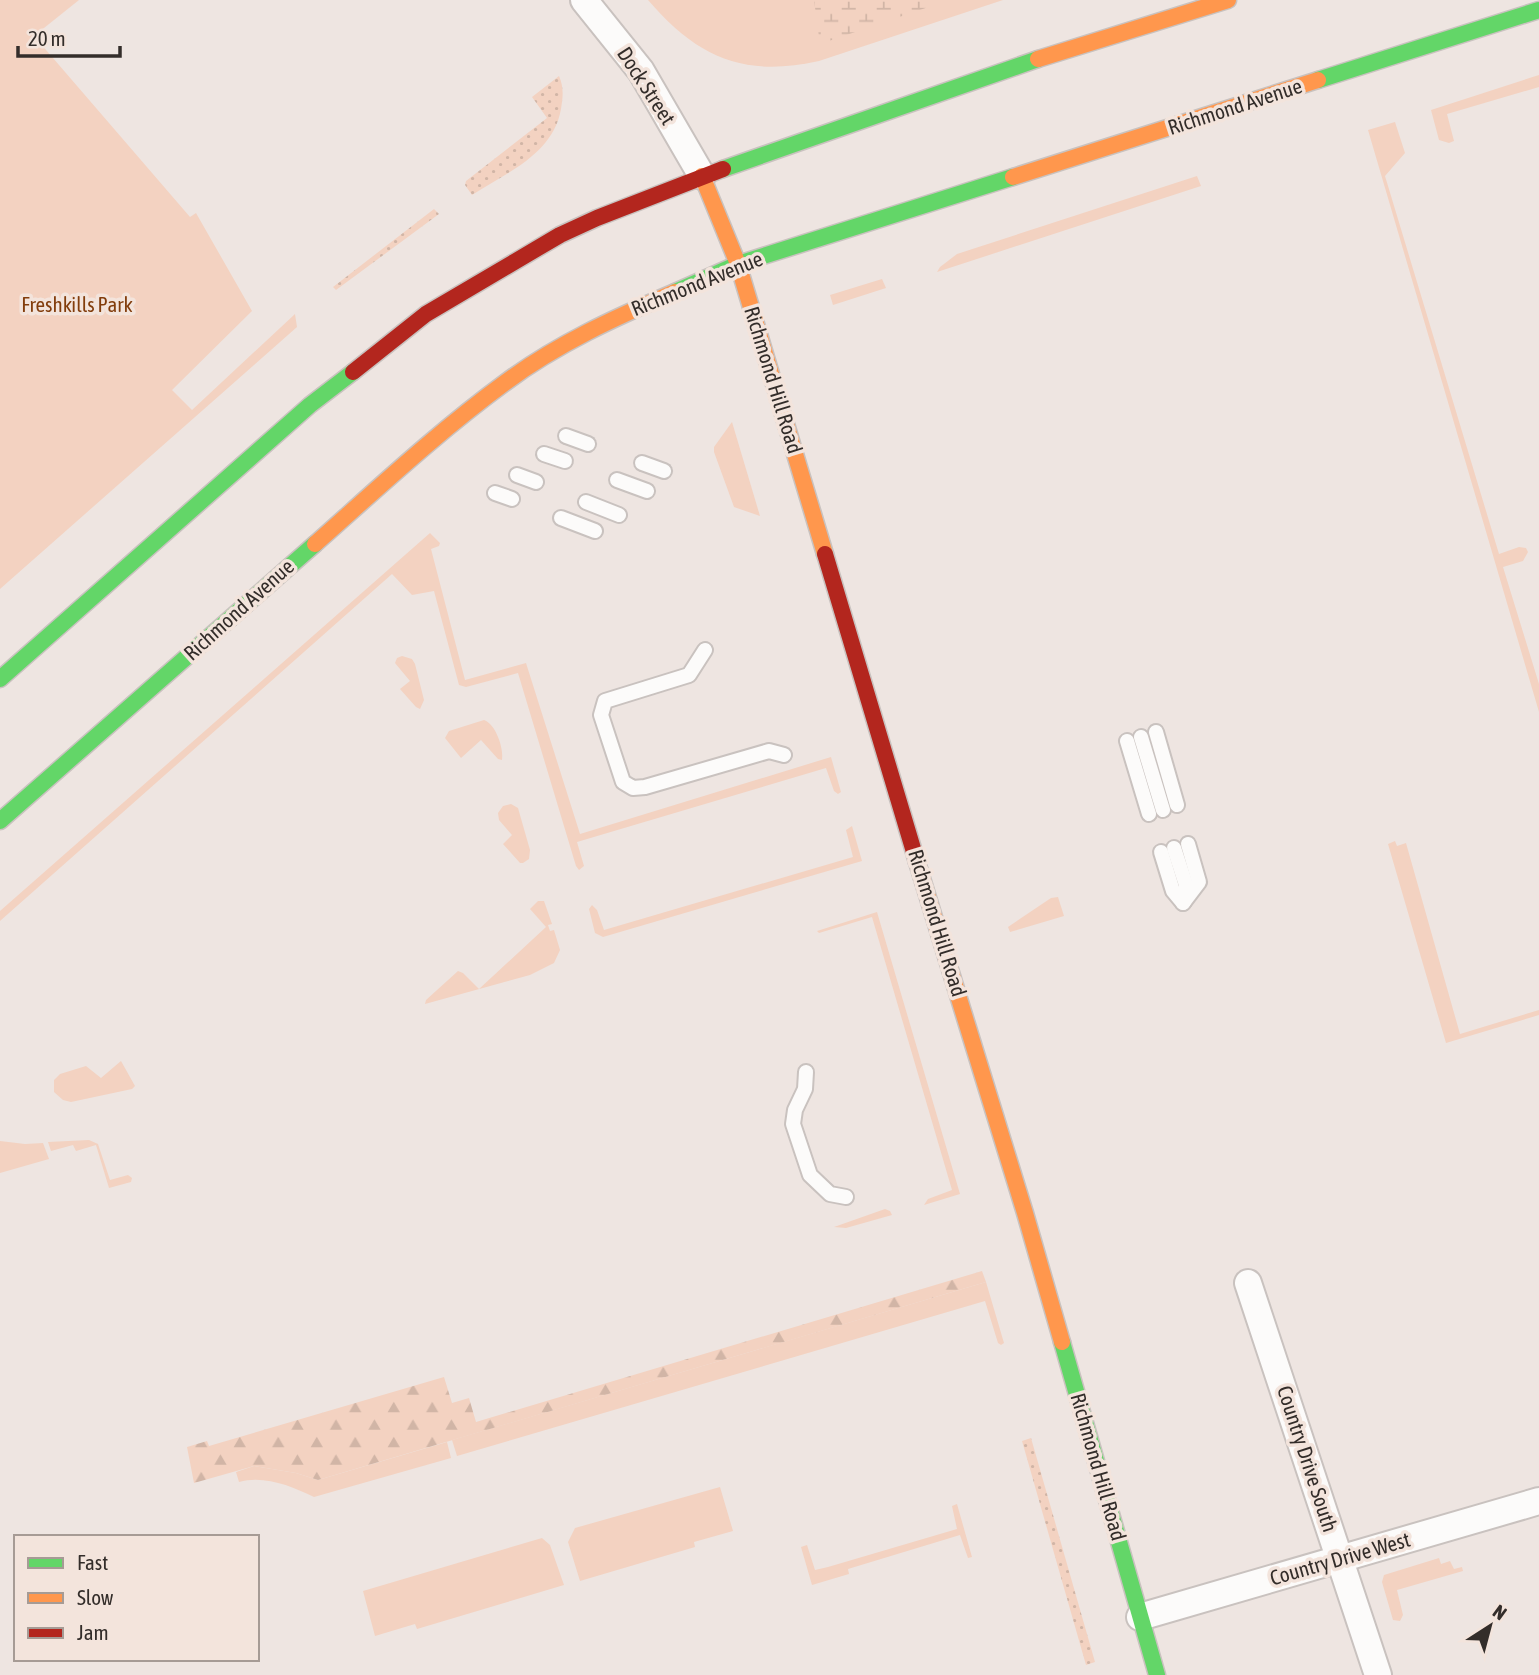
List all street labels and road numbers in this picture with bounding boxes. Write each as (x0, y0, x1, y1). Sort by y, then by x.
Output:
street label: Dock Street (613, 42, 681, 129)
street label: Richmond Avenue (1165, 73, 1305, 139)
street label: Richmond Avenue (627, 246, 766, 320)
street label: Richmond Hill Road (740, 303, 808, 456)
street label: Richmond Avenue (178, 554, 298, 665)
street label: Richmond Hill Road (904, 846, 972, 999)
street label: Country Drive South (1273, 1383, 1343, 1535)
street label: Richmond Hill Road (1066, 1390, 1132, 1543)
street label: Country Drive West (1267, 1527, 1413, 1590)

